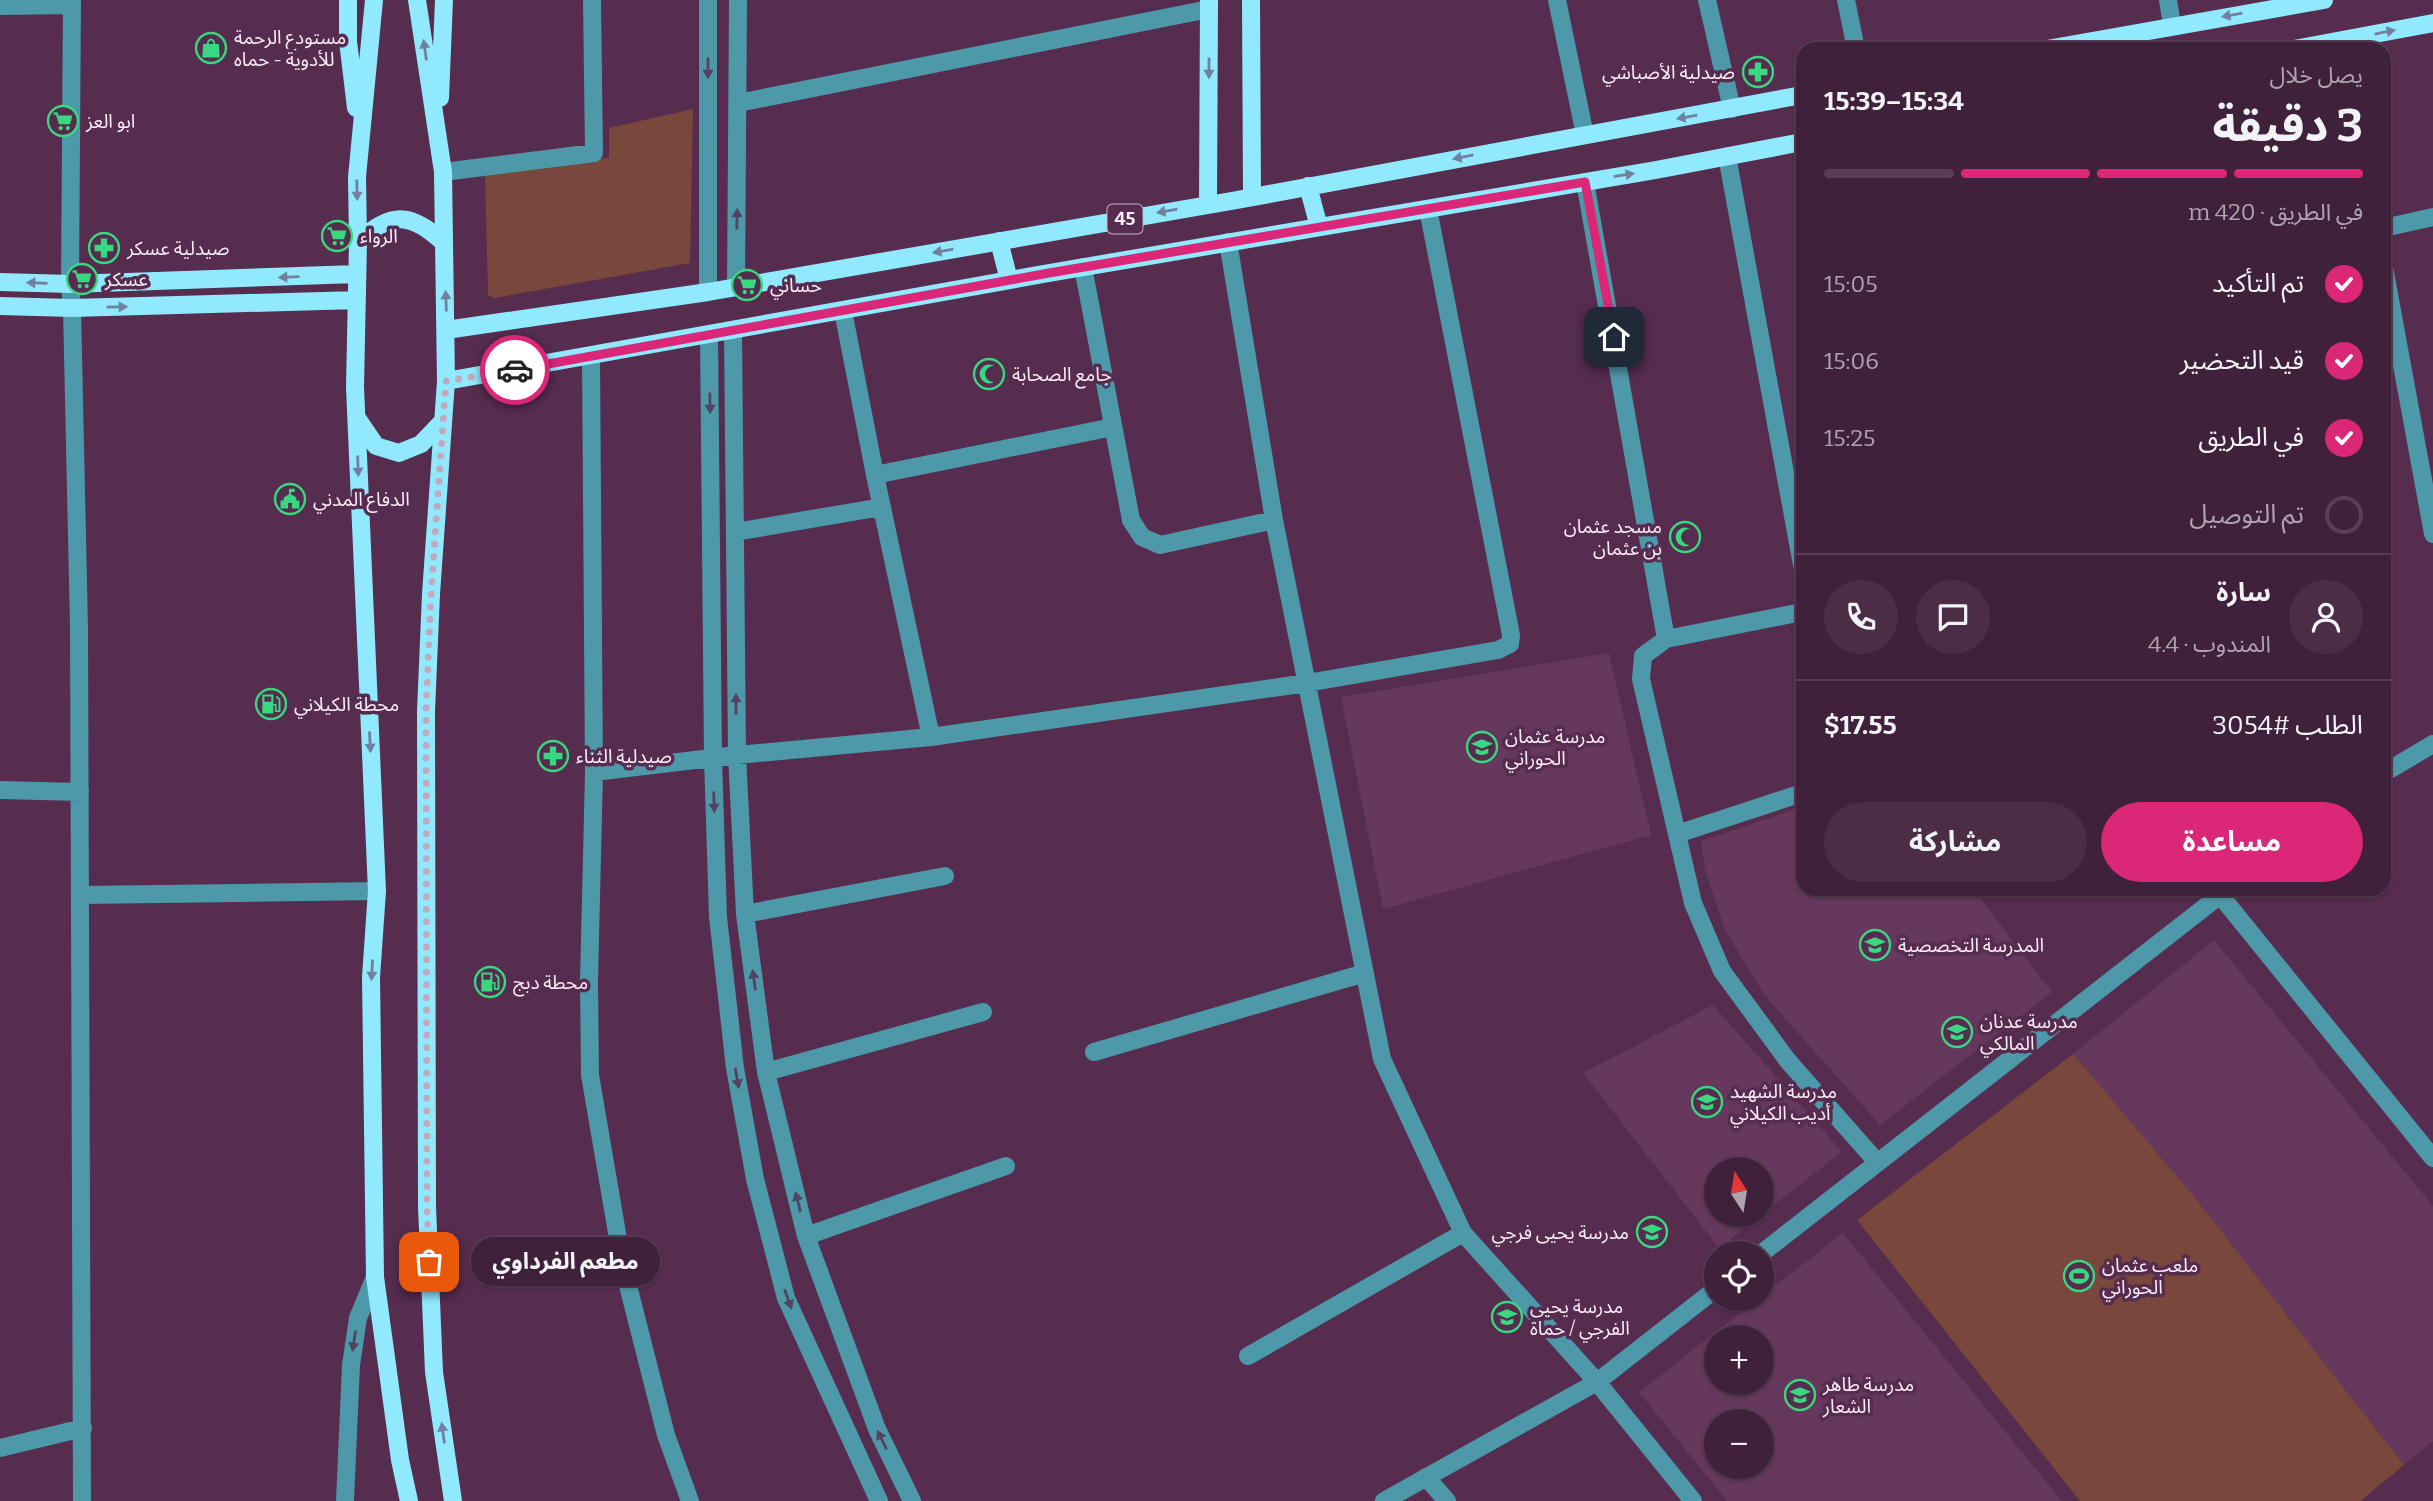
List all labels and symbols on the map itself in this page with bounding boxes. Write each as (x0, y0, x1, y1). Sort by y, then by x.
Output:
one-way arrow (2221, 10, 2243, 21)
place label: مستودع الرحمة للأدوية - حماه (234, 26, 346, 71)
one-way arrow (2374, 26, 2396, 37)
shop icon: مستودع الرحمة للأدوية - حماه (194, 31, 228, 65)
one-way arrow (419, 39, 430, 61)
pharmacy icon: صيدلية الأصباشي (1741, 55, 1775, 89)
one-way arrow (702, 57, 714, 79)
one-way arrow (1203, 57, 1215, 79)
place label: صيدلية الأصباشي (1602, 61, 1735, 87)
supermarket icon: ابو العز (46, 104, 80, 138)
place label: ابو العز (85, 110, 135, 133)
one-way arrow (1676, 112, 1698, 123)
one-way arrow (1452, 152, 1474, 163)
one-way arrow (1613, 169, 1635, 180)
one-way arrow (351, 179, 363, 201)
road number: 45 (1108, 204, 1142, 233)
one-way arrow (1156, 206, 1178, 217)
one-way arrow (731, 207, 743, 229)
supermarket icon: الرواء (320, 219, 354, 253)
place label: الرواء (360, 225, 398, 248)
pharmacy icon: صيدلية عسكر (87, 231, 121, 265)
place label: صيدلية عسكر (126, 237, 229, 260)
one-way arrow (932, 246, 954, 257)
supermarket icon: عسكر (65, 262, 99, 296)
place label: عسكر (104, 268, 148, 291)
supermarket icon: حساني (730, 268, 764, 302)
one-way arrow (278, 271, 300, 283)
place label: حساني (770, 274, 822, 300)
one-way arrow (26, 277, 48, 289)
one-way arrow (440, 290, 451, 312)
one-way arrow (106, 301, 128, 312)
pin (1584, 307, 1644, 367)
courier (480, 335, 550, 405)
mosque icon: جامع الصحابة (972, 357, 1006, 391)
place label: جامع الصحابة (1012, 363, 1112, 389)
one-way arrow (704, 393, 716, 415)
one-way arrow (353, 455, 364, 477)
public building icon: الدفاع المدني (273, 482, 307, 516)
place label: الدفاع المدني (313, 488, 410, 514)
place label: مسجد عثمان بن عثمان (1564, 515, 1662, 560)
mosque icon: مسجد عثمان بن عثمان (1668, 520, 1702, 554)
fuel station icon: محطة الكيلاني (254, 687, 288, 721)
place label: محطة الكيلاني (294, 693, 399, 719)
one-way arrow (731, 693, 742, 715)
place label: مدرسة عثمان الحوراني (1505, 725, 1606, 773)
school or university icon: مدرسة عثمان الحوراني (1465, 730, 1499, 764)
one-way arrow (365, 732, 376, 754)
pharmacy icon: صيدلية الثناء (536, 739, 570, 773)
place label: صيدلية الثناء (576, 745, 672, 768)
one-way arrow (709, 792, 720, 814)
school or university icon: المدرسة التخصصية (1858, 928, 1892, 962)
place label: المدرسة التخصصية (1898, 934, 2044, 957)
one-way arrow (366, 959, 377, 981)
fuel station icon: محطة دبج (473, 965, 507, 999)
one-way arrow (748, 968, 759, 990)
place label: محطة دبج (513, 971, 588, 997)
place label: مدرسة عدنان المالكي (1980, 1010, 2078, 1058)
school or university icon: مدرسة عدنان المالكي (1940, 1015, 1974, 1049)
one-way arrow (732, 1067, 743, 1089)
place label: مدرسة الشهيد أديب الكيلاني (1730, 1080, 1837, 1128)
school or university icon: مدرسة الشهيد أديب الكيلاني (1690, 1085, 1724, 1119)
north arrow (1704, 1157, 1774, 1227)
one-way arrow (792, 1191, 803, 1213)
school or university icon: مدرسة يحيى فرجي (1635, 1215, 1669, 1249)
place label: مدرسة يحيى فرجي (1491, 1221, 1629, 1247)
pin (399, 1232, 459, 1292)
callout: مطعم الفرداوي (471, 1238, 660, 1286)
place label: ملعب عثمان الحوراني (2102, 1254, 2198, 1302)
sports icon: ملعب عثمان الحوراني (2062, 1259, 2096, 1293)
one-way arrow (783, 1289, 794, 1310)
place label: مدرسة يحيى الفرجي / حماة (1530, 1295, 1630, 1343)
school or university icon: مدرسة يحيى الفرجي / حماة (1490, 1300, 1524, 1334)
one-way arrow (348, 1330, 359, 1352)
place label: مدرسة طاهر الشعار (1822, 1373, 1914, 1418)
school or university icon: مدرسة طاهر الشعار (1783, 1378, 1817, 1412)
one-way arrow (437, 1422, 448, 1444)
one-way arrow (876, 1430, 888, 1450)

